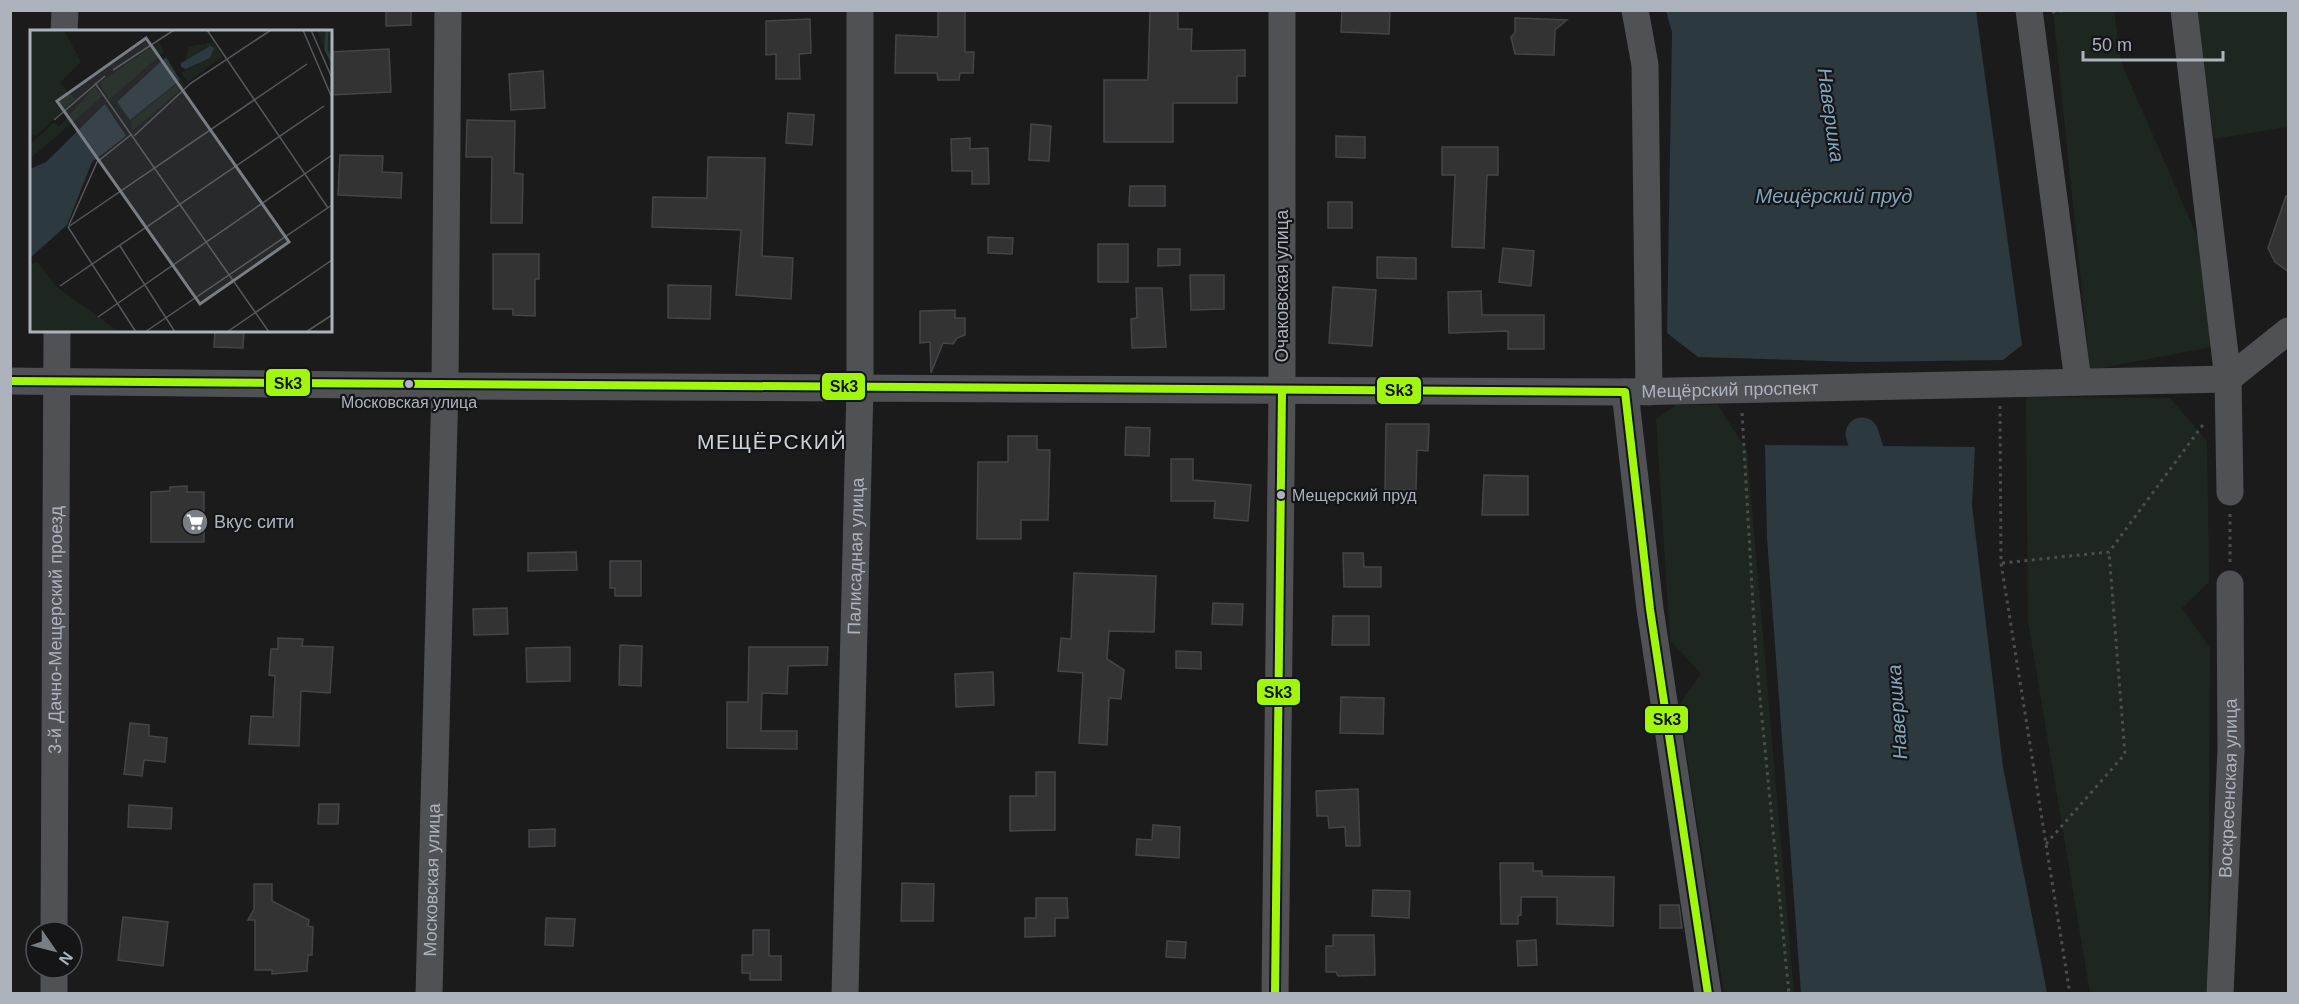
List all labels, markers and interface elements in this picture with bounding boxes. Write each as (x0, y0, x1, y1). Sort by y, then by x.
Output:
scale bar (2083, 24, 2222, 62)
inset map (30, 30, 332, 332)
text: 50 m (2092, 35, 2132, 55)
water label: Навершка (1813, 66, 1849, 164)
water label: Мещёрский пруд (1756, 185, 1912, 207)
street label: Очаковская улица (1272, 209, 1292, 362)
line badge: Sk3 (265, 368, 311, 397)
line badge: Sk3 (821, 372, 866, 401)
text: Sk3 (274, 375, 302, 392)
line badge: Sk3 (1376, 376, 1422, 405)
marker: Московская улица (403, 378, 415, 390)
text: Sk3 (830, 378, 858, 395)
street label: Мещёрский проспект (1641, 378, 1819, 402)
text: Sk3 (1385, 382, 1413, 399)
place label: Московская улица (341, 394, 477, 411)
district label: МЕЩЁРСКИЙ (697, 430, 847, 453)
street label: Палисадная улица (844, 476, 868, 635)
place label: Мещерский пруд (1292, 487, 1417, 504)
marker: Мещерский пруд (1275, 489, 1287, 501)
street label: 3-й Дачно-Мещерский проезд (45, 506, 66, 754)
supermarket icon: Вкус сити (180, 507, 210, 537)
place label: Вкус сити (214, 512, 294, 532)
water label: Навершка (1883, 664, 1911, 760)
line badge: Sk3 (1256, 678, 1301, 706)
text: Sk3 (1264, 684, 1292, 701)
street label: Воскресенская улица (2215, 697, 2241, 878)
line badge: Sk3 (1644, 705, 1689, 734)
text: Sk3 (1653, 711, 1681, 728)
street label: Московская улица (420, 802, 444, 957)
north arrow (24, 920, 84, 980)
text: N (56, 949, 76, 968)

